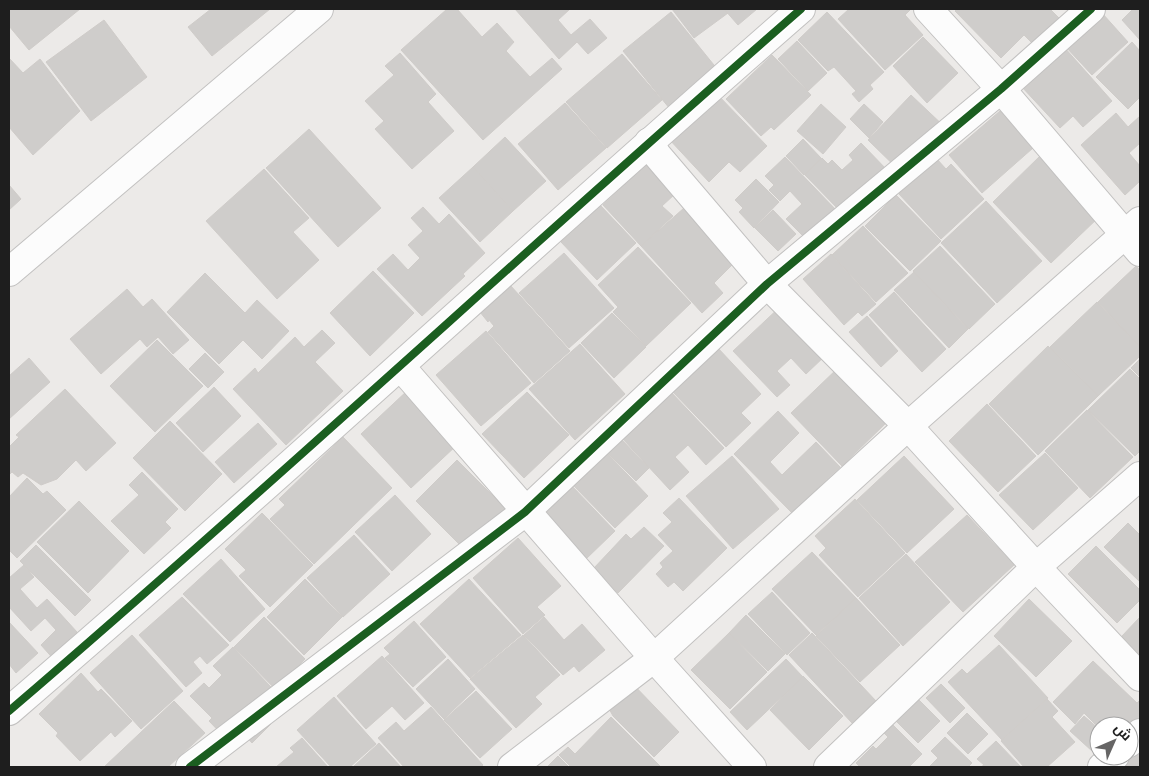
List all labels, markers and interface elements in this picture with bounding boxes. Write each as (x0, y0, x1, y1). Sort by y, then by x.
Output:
north arrow (1089, 716, 1139, 766)
text: ش (1110, 718, 1137, 745)

